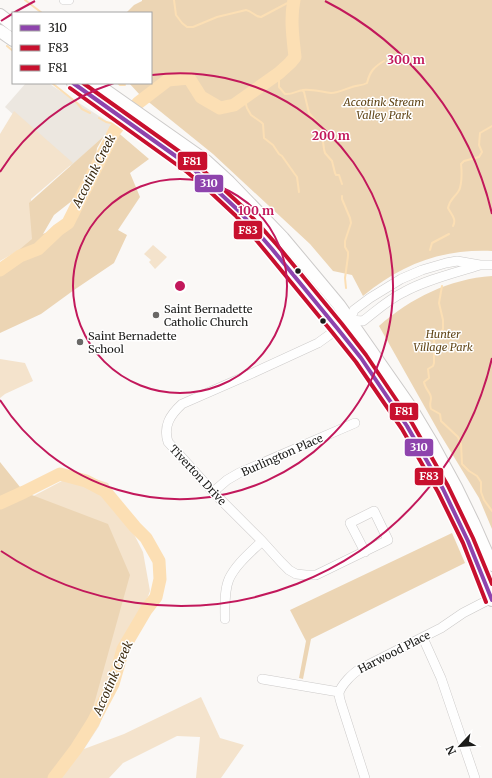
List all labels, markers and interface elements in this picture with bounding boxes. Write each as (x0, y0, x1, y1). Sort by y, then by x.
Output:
legend (12, 12, 152, 84)
text: 310 (48, 20, 67, 35)
text: F83 (48, 40, 69, 55)
text: 300 m (387, 52, 425, 67)
text: F81 (48, 60, 68, 75)
park label: Accotink Stream Valley Park (343, 95, 424, 122)
text: 200 m (312, 128, 350, 143)
water label: Accotink Creek (68, 131, 119, 211)
line badge: F81 (177, 151, 208, 171)
text: F81 (183, 154, 201, 168)
line badge: 310 (194, 174, 224, 193)
text: 310 (200, 176, 218, 190)
text: 100 m (238, 203, 274, 218)
line badge: F83 (233, 220, 263, 240)
text: F83 (238, 223, 258, 237)
unlabelled marker (293, 266, 303, 276)
centre of rings (173, 279, 187, 293)
place label: Saint Bernadette Catholic Church (164, 302, 253, 329)
marker: Saint Bernadette Catholic Church (151, 310, 161, 320)
unlabelled marker (318, 316, 328, 326)
park label: Hunter Village Park (413, 327, 473, 354)
place label: Saint Bernadette School (88, 329, 177, 356)
marker: Saint Bernadette School (75, 337, 85, 347)
line badge: F81 (389, 402, 419, 421)
text: F81 (395, 404, 413, 418)
street label: Burlington Place (239, 431, 325, 479)
line badge: 310 (404, 438, 434, 457)
text: 310 (410, 440, 428, 454)
street label: Tiverton Drive (167, 442, 230, 508)
line badge: F83 (414, 467, 444, 486)
text: F83 (419, 469, 439, 483)
street label: Harwood Place (356, 628, 433, 676)
water label: Accotink Creek (89, 638, 136, 718)
north arrow (440, 726, 480, 766)
text: N (443, 743, 459, 757)

